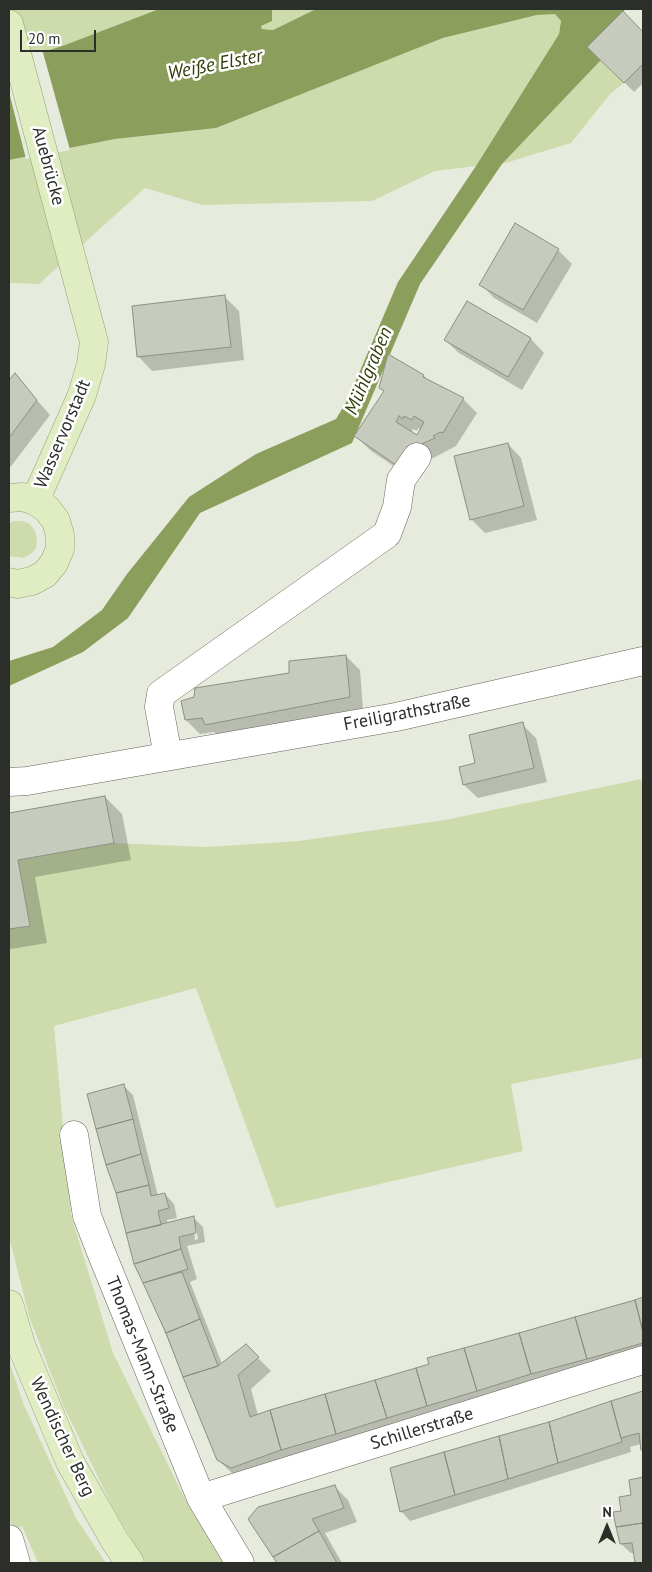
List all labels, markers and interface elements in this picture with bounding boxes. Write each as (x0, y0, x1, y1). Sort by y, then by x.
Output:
scale bar (22, 20, 99, 52)
text: 20 m (28, 29, 61, 48)
water label: Weiße Elster (166, 45, 264, 85)
street label: Auebrücke (27, 124, 69, 208)
water label: Mühlgraben (340, 324, 398, 418)
street label: Wasservorstadt (30, 376, 96, 492)
street label: Freiligrathstraße (342, 690, 472, 736)
street label: Thomas-Mann-Straße (101, 1274, 183, 1436)
street label: Wendischer Berg (25, 1374, 99, 1500)
street label: Schillerstraße (368, 1403, 476, 1455)
north arrow (582, 1502, 632, 1552)
text: N (602, 1503, 612, 1521)

